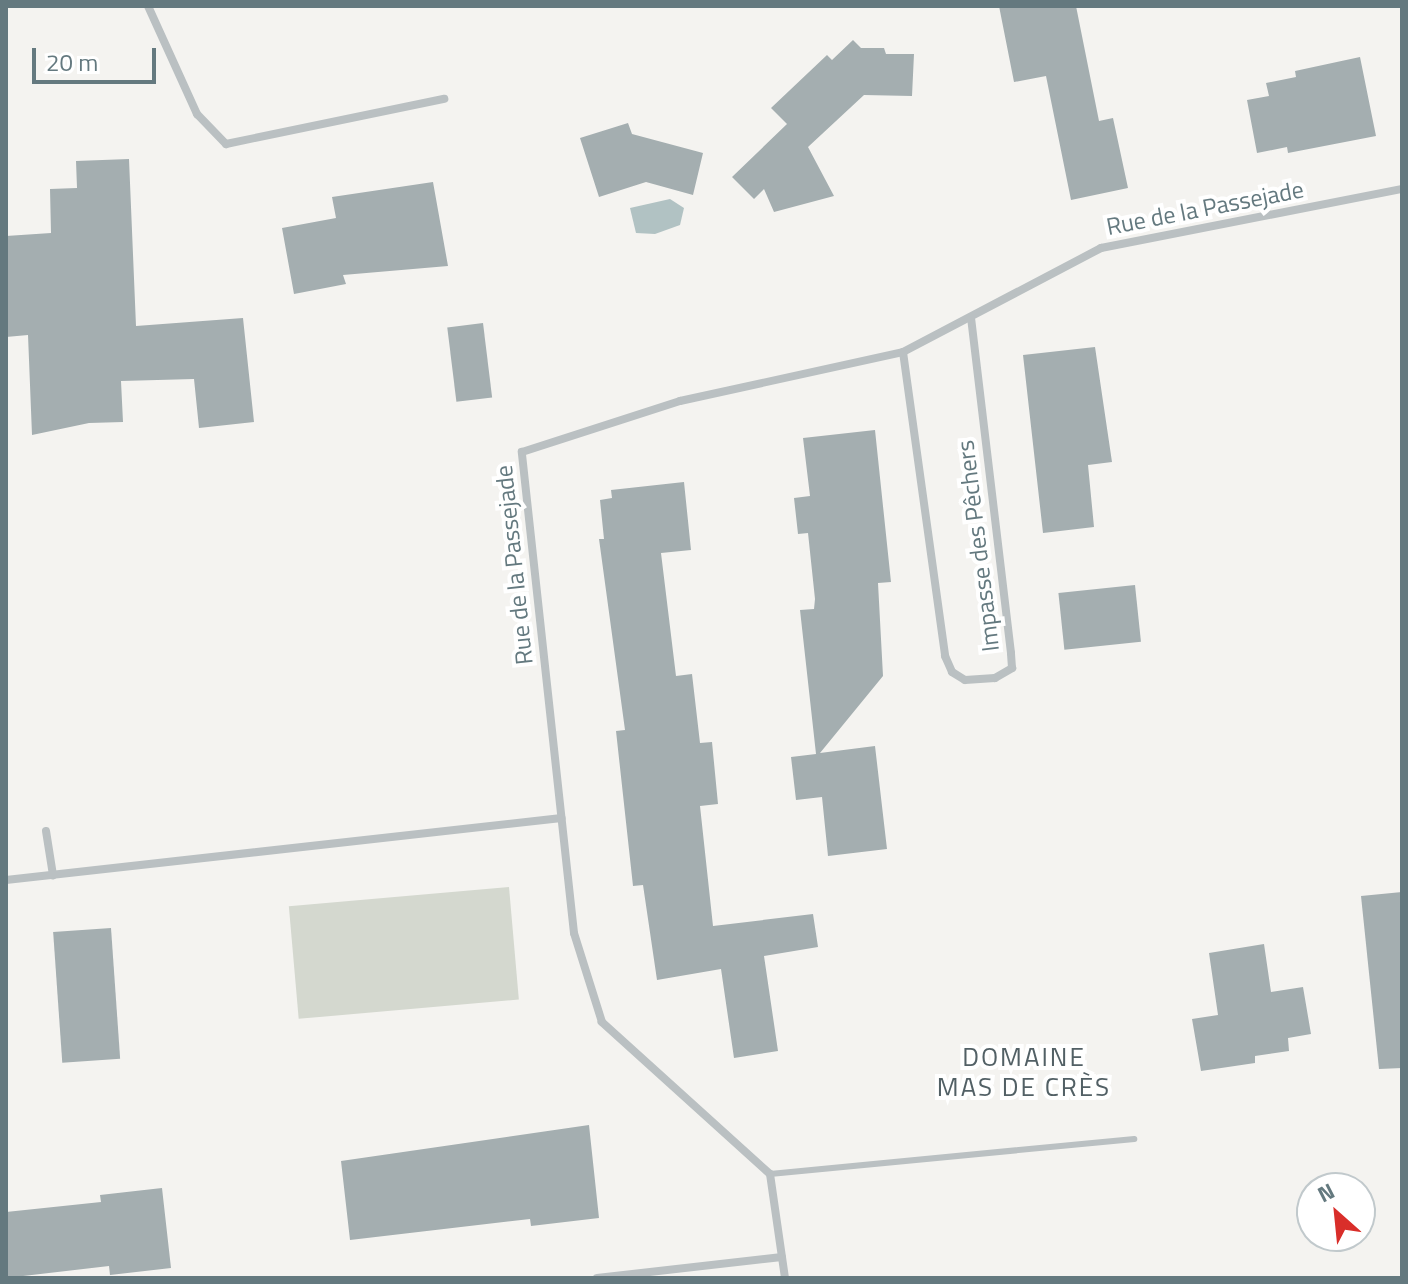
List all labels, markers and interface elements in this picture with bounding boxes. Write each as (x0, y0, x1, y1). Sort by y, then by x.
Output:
scale bar (36, 32, 160, 82)
text: 20 m (46, 44, 98, 80)
street label: Rue de la Passejade (1104, 175, 1306, 241)
street label: Impasse des Pêchers (951, 439, 1005, 653)
street label: Rue de la Passejade (489, 464, 539, 666)
district label: DOMAINE MAS DE CRÈS (937, 1041, 1111, 1102)
north arrow (1296, 1172, 1376, 1252)
text: N (1312, 1174, 1341, 1211)

